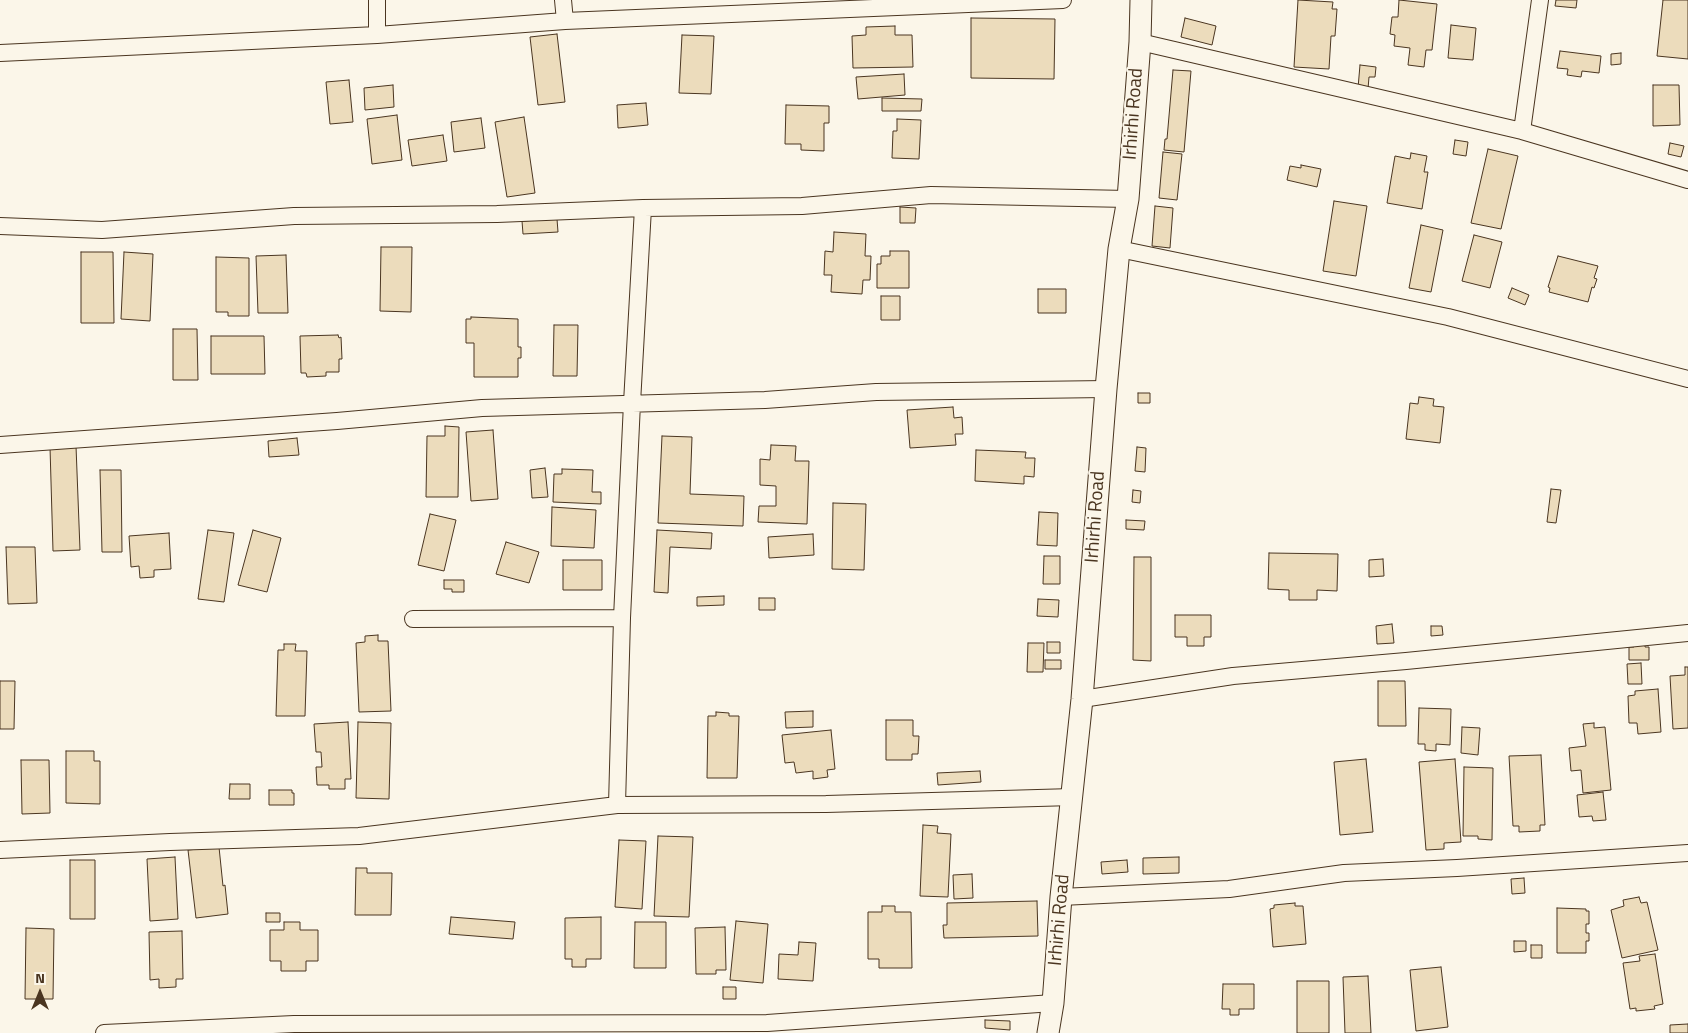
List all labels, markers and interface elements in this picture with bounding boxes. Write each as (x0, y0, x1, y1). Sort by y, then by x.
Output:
street label: Irhirhi Road (1119, 67, 1149, 161)
street label: Irhirhi Road (1081, 470, 1111, 564)
street label: Irhirhi Road (1045, 873, 1075, 967)
text: N (35, 967, 45, 988)
north arrow (15, 968, 65, 1018)

